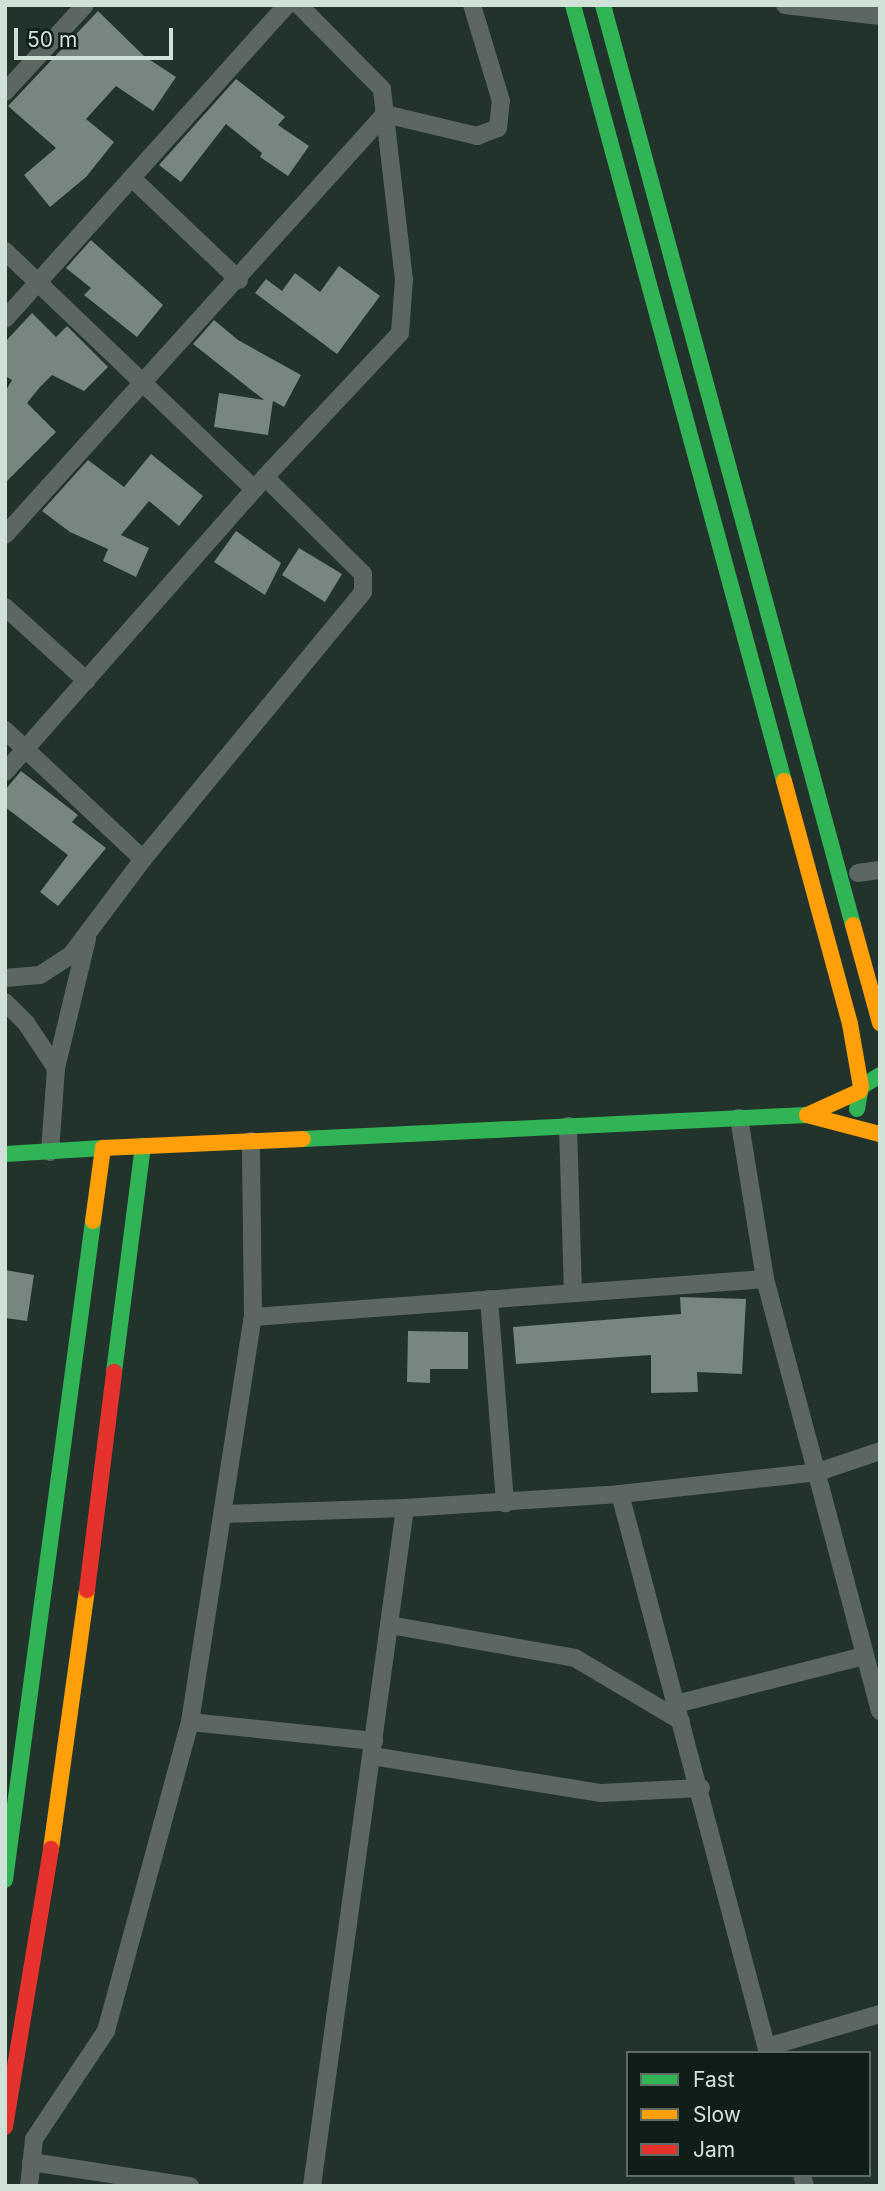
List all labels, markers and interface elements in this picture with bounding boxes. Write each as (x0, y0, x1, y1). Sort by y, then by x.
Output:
scale bar (18, 14, 177, 58)
text: 50 m (27, 27, 77, 52)
legend (626, 2051, 871, 2177)
text: Fast (693, 2067, 735, 2092)
text: Slow (693, 2102, 741, 2127)
text: Jam (693, 2137, 735, 2162)

